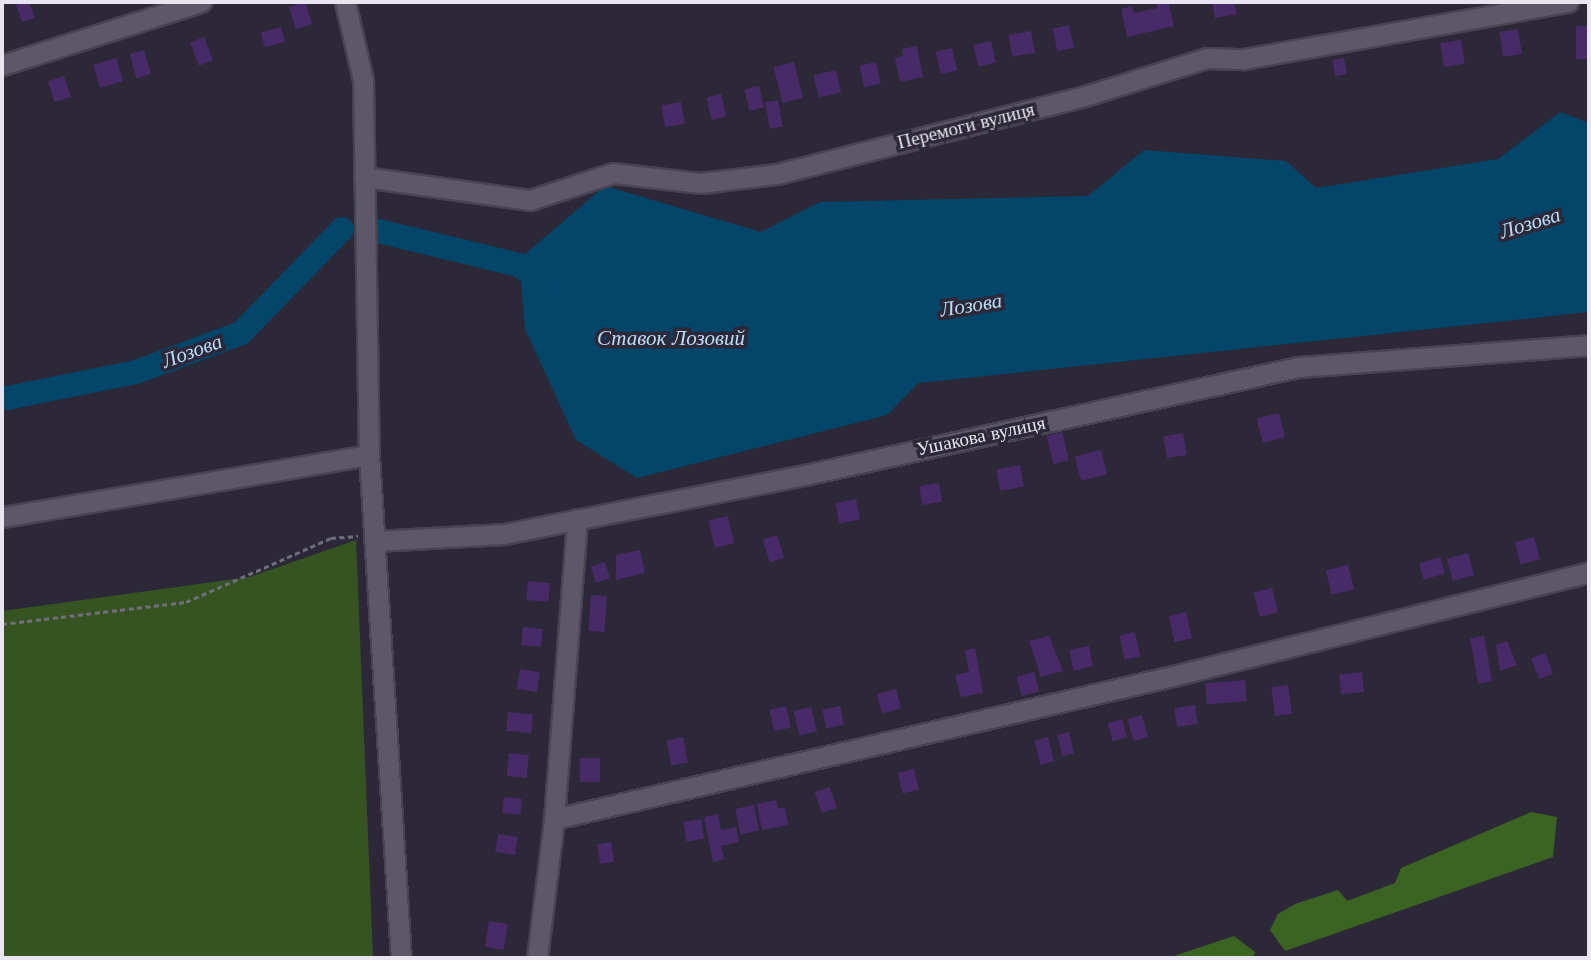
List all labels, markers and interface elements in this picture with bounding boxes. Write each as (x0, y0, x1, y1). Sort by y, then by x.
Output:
street label: Перемоги вулиця (895, 98, 1037, 154)
water label: Лозова (1497, 202, 1563, 244)
water label: Лозова (938, 288, 1004, 322)
water label: Ставок Лозовий (597, 325, 745, 351)
water label: Лозова (158, 329, 226, 373)
street label: Ушакова вулиця (915, 411, 1047, 461)

